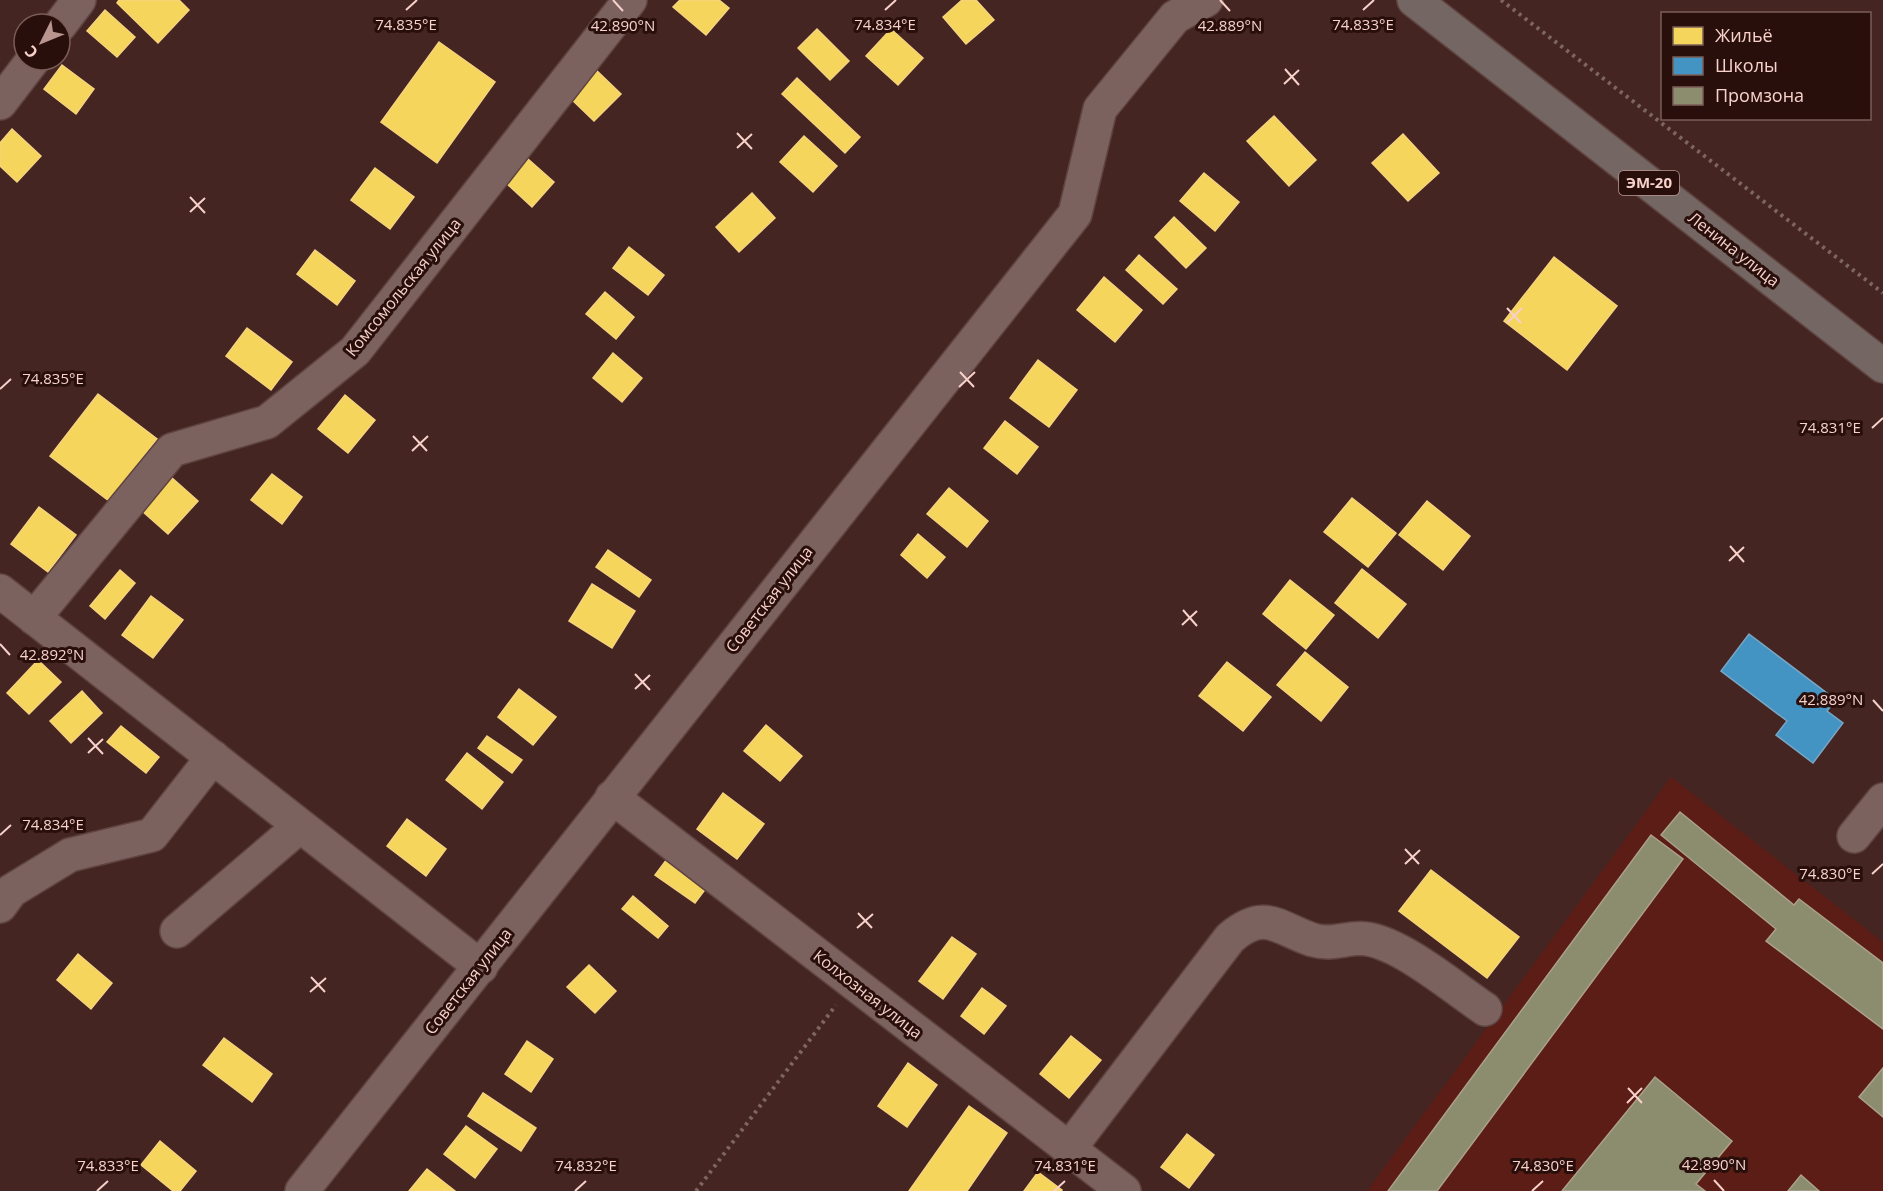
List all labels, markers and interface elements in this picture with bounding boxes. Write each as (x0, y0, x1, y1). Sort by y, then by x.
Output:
north arrow (12, 12, 72, 72)
legend (1661, 12, 1871, 120)
text: 74.835°E (375, 14, 437, 34)
text: 74.834°E (854, 14, 916, 34)
text: 74.833°E (1332, 14, 1394, 34)
text: 42.890°N (591, 15, 655, 35)
text: 42.889°N (1198, 15, 1262, 35)
text: Жильё (1715, 23, 1773, 47)
text: С (20, 41, 43, 63)
text: Школы (1715, 53, 1778, 77)
text: Промзона (1715, 83, 1804, 107)
road number: ЭМ-20 (1619, 171, 1679, 195)
street label: Ленина улица (1684, 206, 1784, 292)
street label: Комсомольская улица (340, 213, 466, 361)
text: 74.835°E (22, 368, 84, 388)
text: 74.831°E (1799, 417, 1861, 437)
street label: Советская улица (720, 541, 818, 657)
text: 42.892°N (20, 644, 84, 664)
text: 42.889°N (1799, 689, 1863, 709)
text: 74.834°E (22, 814, 84, 834)
text: 74.830°E (1799, 863, 1861, 883)
street label: Советская улица (419, 923, 517, 1039)
street label: Колхозная улица (809, 945, 927, 1043)
text: 42.890°N (1682, 1154, 1746, 1174)
text: 74.833°E (77, 1155, 139, 1175)
text: 74.832°E (555, 1155, 617, 1175)
text: 74.831°E (1034, 1155, 1096, 1175)
text: 74.830°E (1512, 1155, 1574, 1175)

